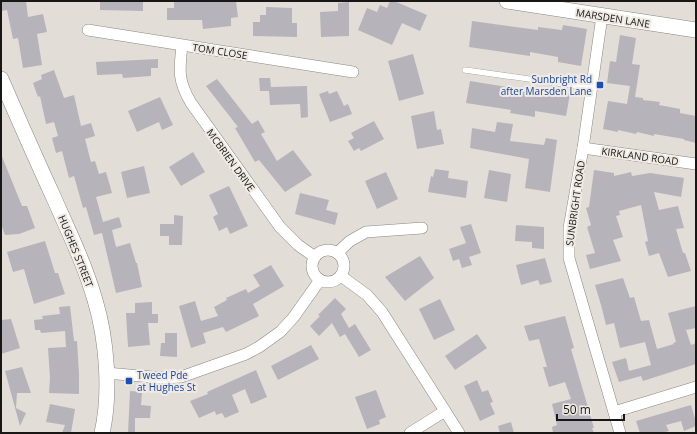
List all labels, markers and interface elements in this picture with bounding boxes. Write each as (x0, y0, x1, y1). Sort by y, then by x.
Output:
street label: MARSDEN LANE (575, 5, 651, 31)
street label: TOM CLOSE (192, 40, 248, 62)
place label: Sunbright Rd after Marsden Lane (501, 72, 592, 98)
marker: Sunbright Rd after Marsden Lane (595, 80, 605, 90)
street label: MCBRIEN DRIVE (204, 126, 258, 194)
street label: KIRKLAND ROAD (601, 144, 679, 168)
street label: SUNBRIGHT ROAD (562, 159, 588, 247)
street label: HUGHES STREET (55, 213, 97, 290)
place label: Tweed Pde at Hughes St (137, 368, 196, 394)
marker: Tweed Pde at Hughes St (124, 376, 134, 386)
scale bar (557, 396, 624, 422)
text: 50 m (563, 401, 591, 418)

